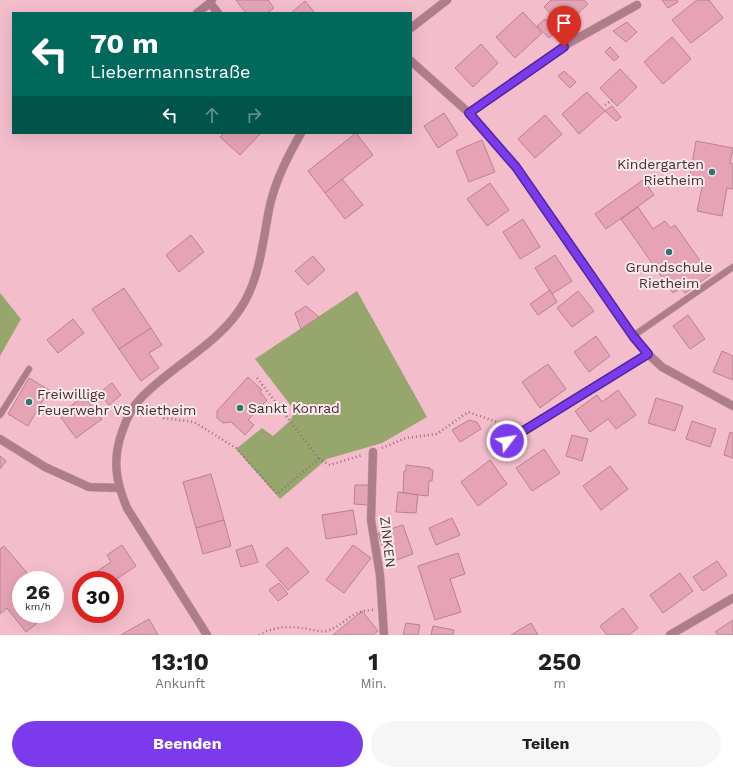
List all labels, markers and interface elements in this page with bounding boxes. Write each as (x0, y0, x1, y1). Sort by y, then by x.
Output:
pin (547, 6, 581, 47)
icon: arrive (553, 12, 575, 34)
text: 70 m (90, 27, 159, 60)
icon: left (24, 28, 76, 80)
text: Liebermannstraße (90, 61, 250, 82)
icon: left (159, 104, 181, 126)
icon: ahead (201, 104, 223, 126)
icon: right (243, 104, 265, 126)
place label: Kindergarten Rietheim (617, 156, 704, 188)
marker: Kindergarten Rietheim (707, 167, 717, 177)
marker: Grundschule Rietheim (664, 247, 674, 257)
place label: Grundschule Rietheim (626, 259, 712, 291)
place label: Freiwillige Feuerwehr VS Rietheim (37, 386, 196, 418)
marker: Freiwillige Feuerwehr VS Rietheim (24, 397, 34, 407)
place label: Sankt Konrad (248, 400, 340, 416)
marker: Sankt Konrad (235, 403, 245, 413)
position arrow (486, 420, 528, 462)
street label: ZINKEN (377, 515, 399, 569)
speed limit sign: 30 (72, 571, 124, 623)
text: 26 (26, 580, 50, 604)
text: km/h (25, 601, 51, 612)
text: 13:10 (151, 648, 209, 676)
text: 1 (368, 648, 379, 676)
text: 250 (538, 648, 582, 676)
text: Ankunft (155, 676, 205, 691)
text: Min. (360, 676, 386, 691)
text: m (554, 676, 566, 691)
button: Beenden (12, 721, 363, 767)
button: Teilen (371, 721, 721, 767)

